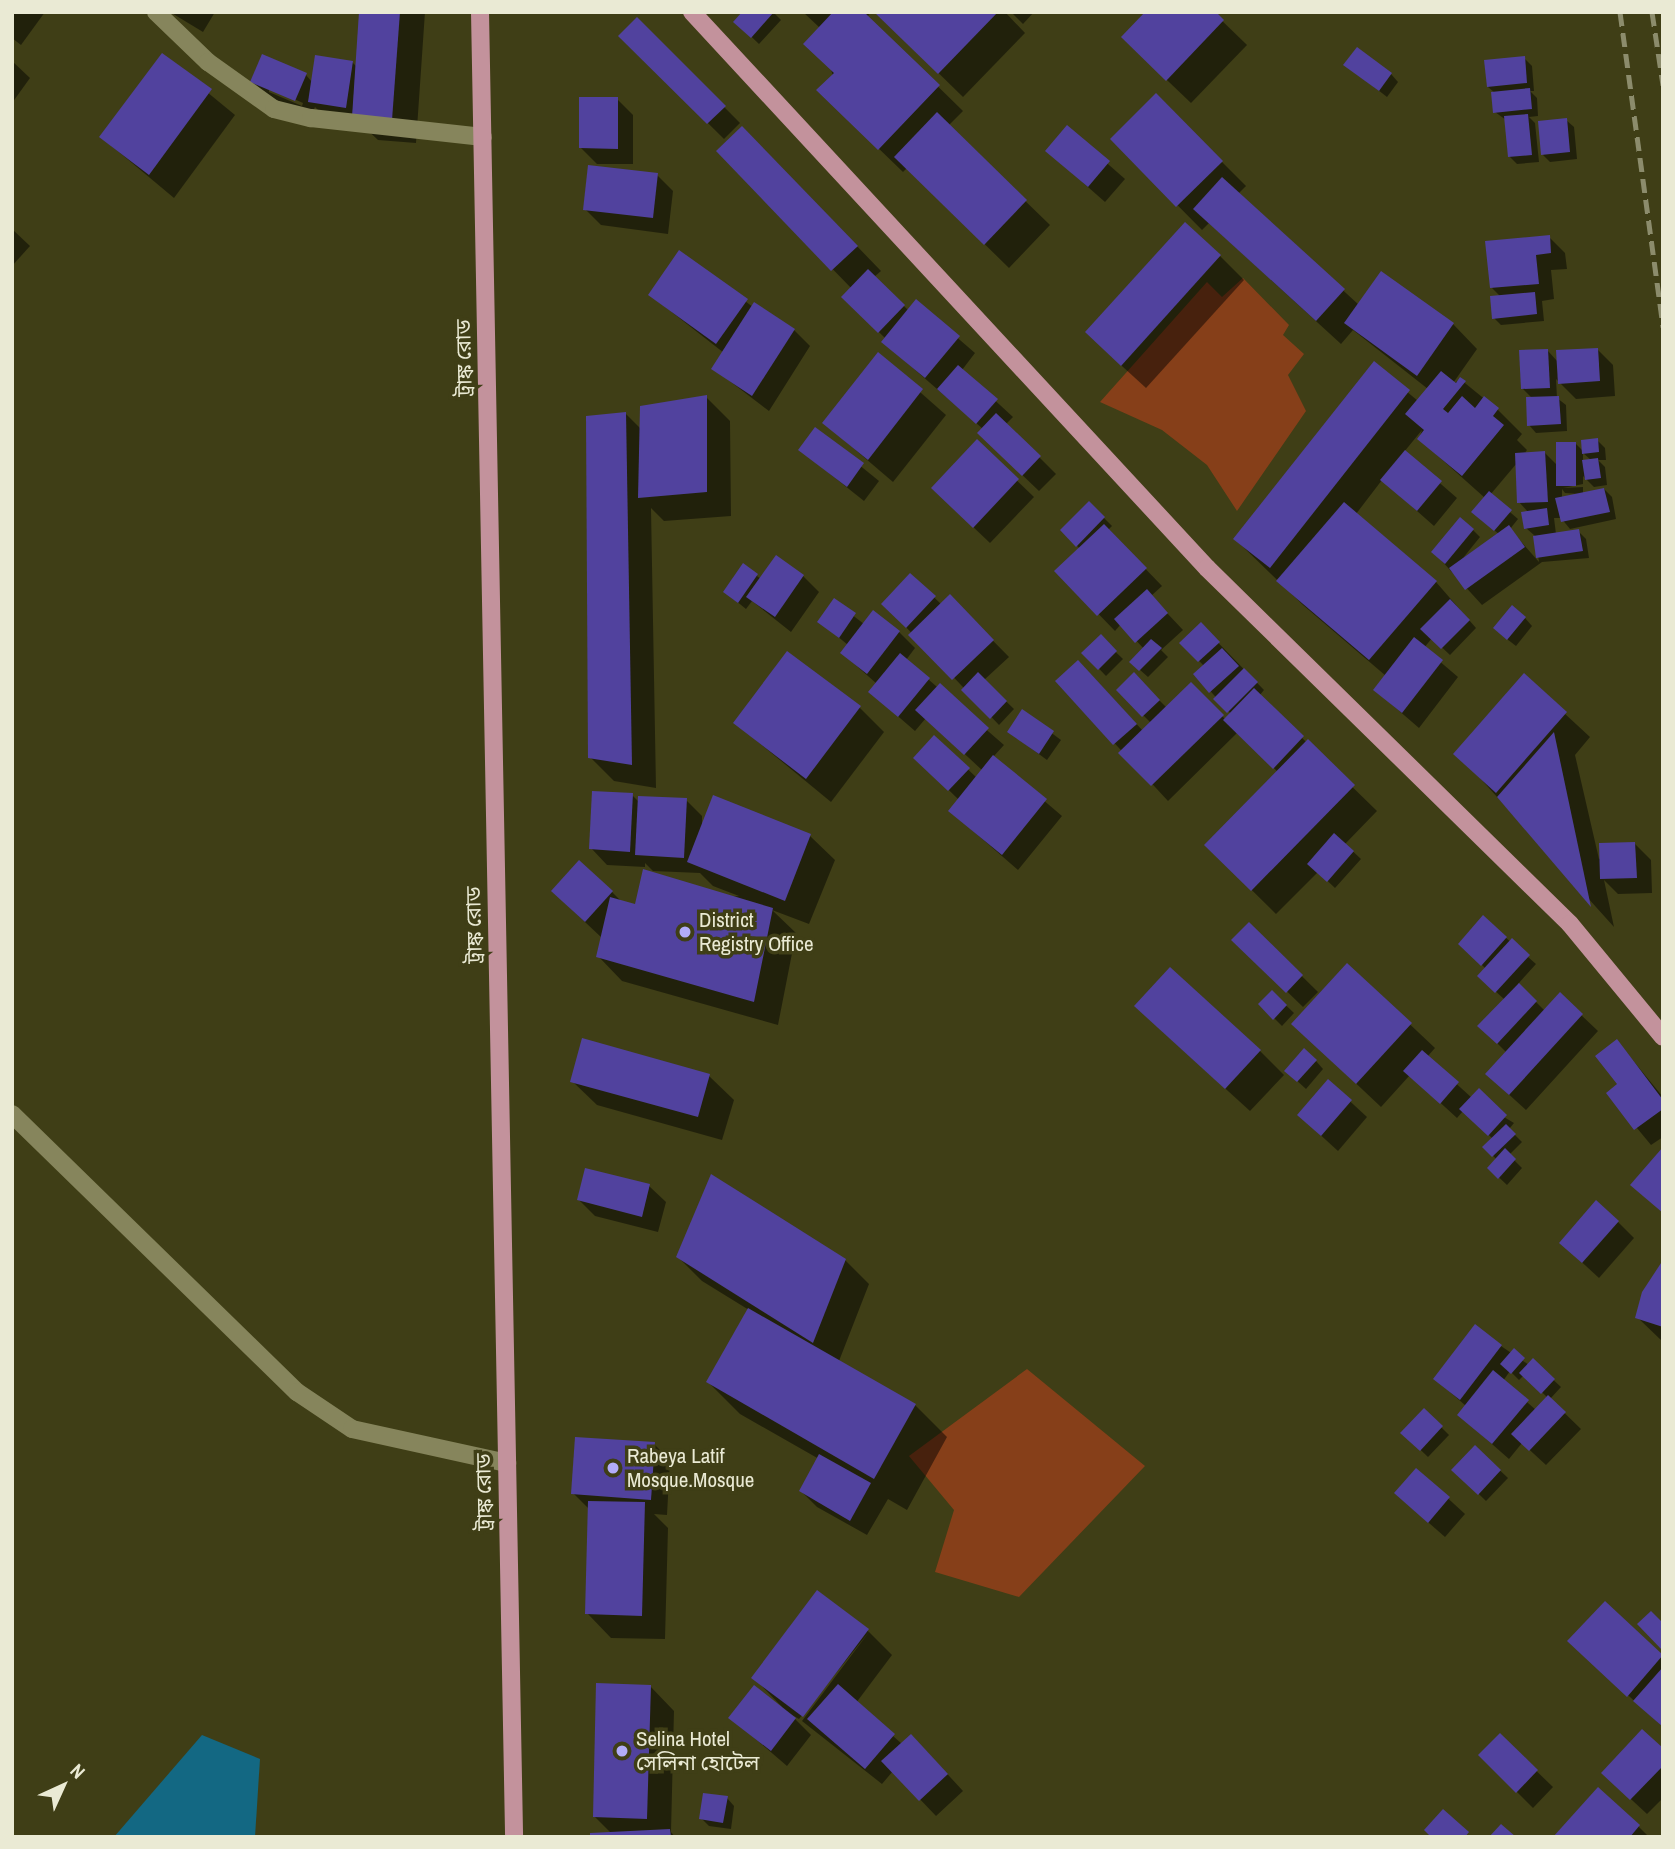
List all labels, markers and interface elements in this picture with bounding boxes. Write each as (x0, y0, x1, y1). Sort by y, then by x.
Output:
street label: ট্রাঙ্ক রোড (451, 319, 477, 397)
street label: ট্রাঙ্ক রোড (461, 886, 487, 964)
place label: District Registry Office (699, 907, 814, 957)
marker: District Registry Office (677, 924, 693, 940)
place label: Rabeya Latif Mosque.Mosque (627, 1443, 754, 1493)
street label: ট্রাঙ্ক রোড (471, 1453, 497, 1531)
marker: Rabeya Latif Mosque.Mosque (605, 1460, 621, 1476)
place label: Selina Hotel সেলিনা হোটেল (636, 1726, 759, 1776)
marker: Selina Hotel সেলিনা হোটেল (614, 1743, 630, 1759)
north arrow (28, 1751, 98, 1821)
text: N (65, 1758, 91, 1784)

